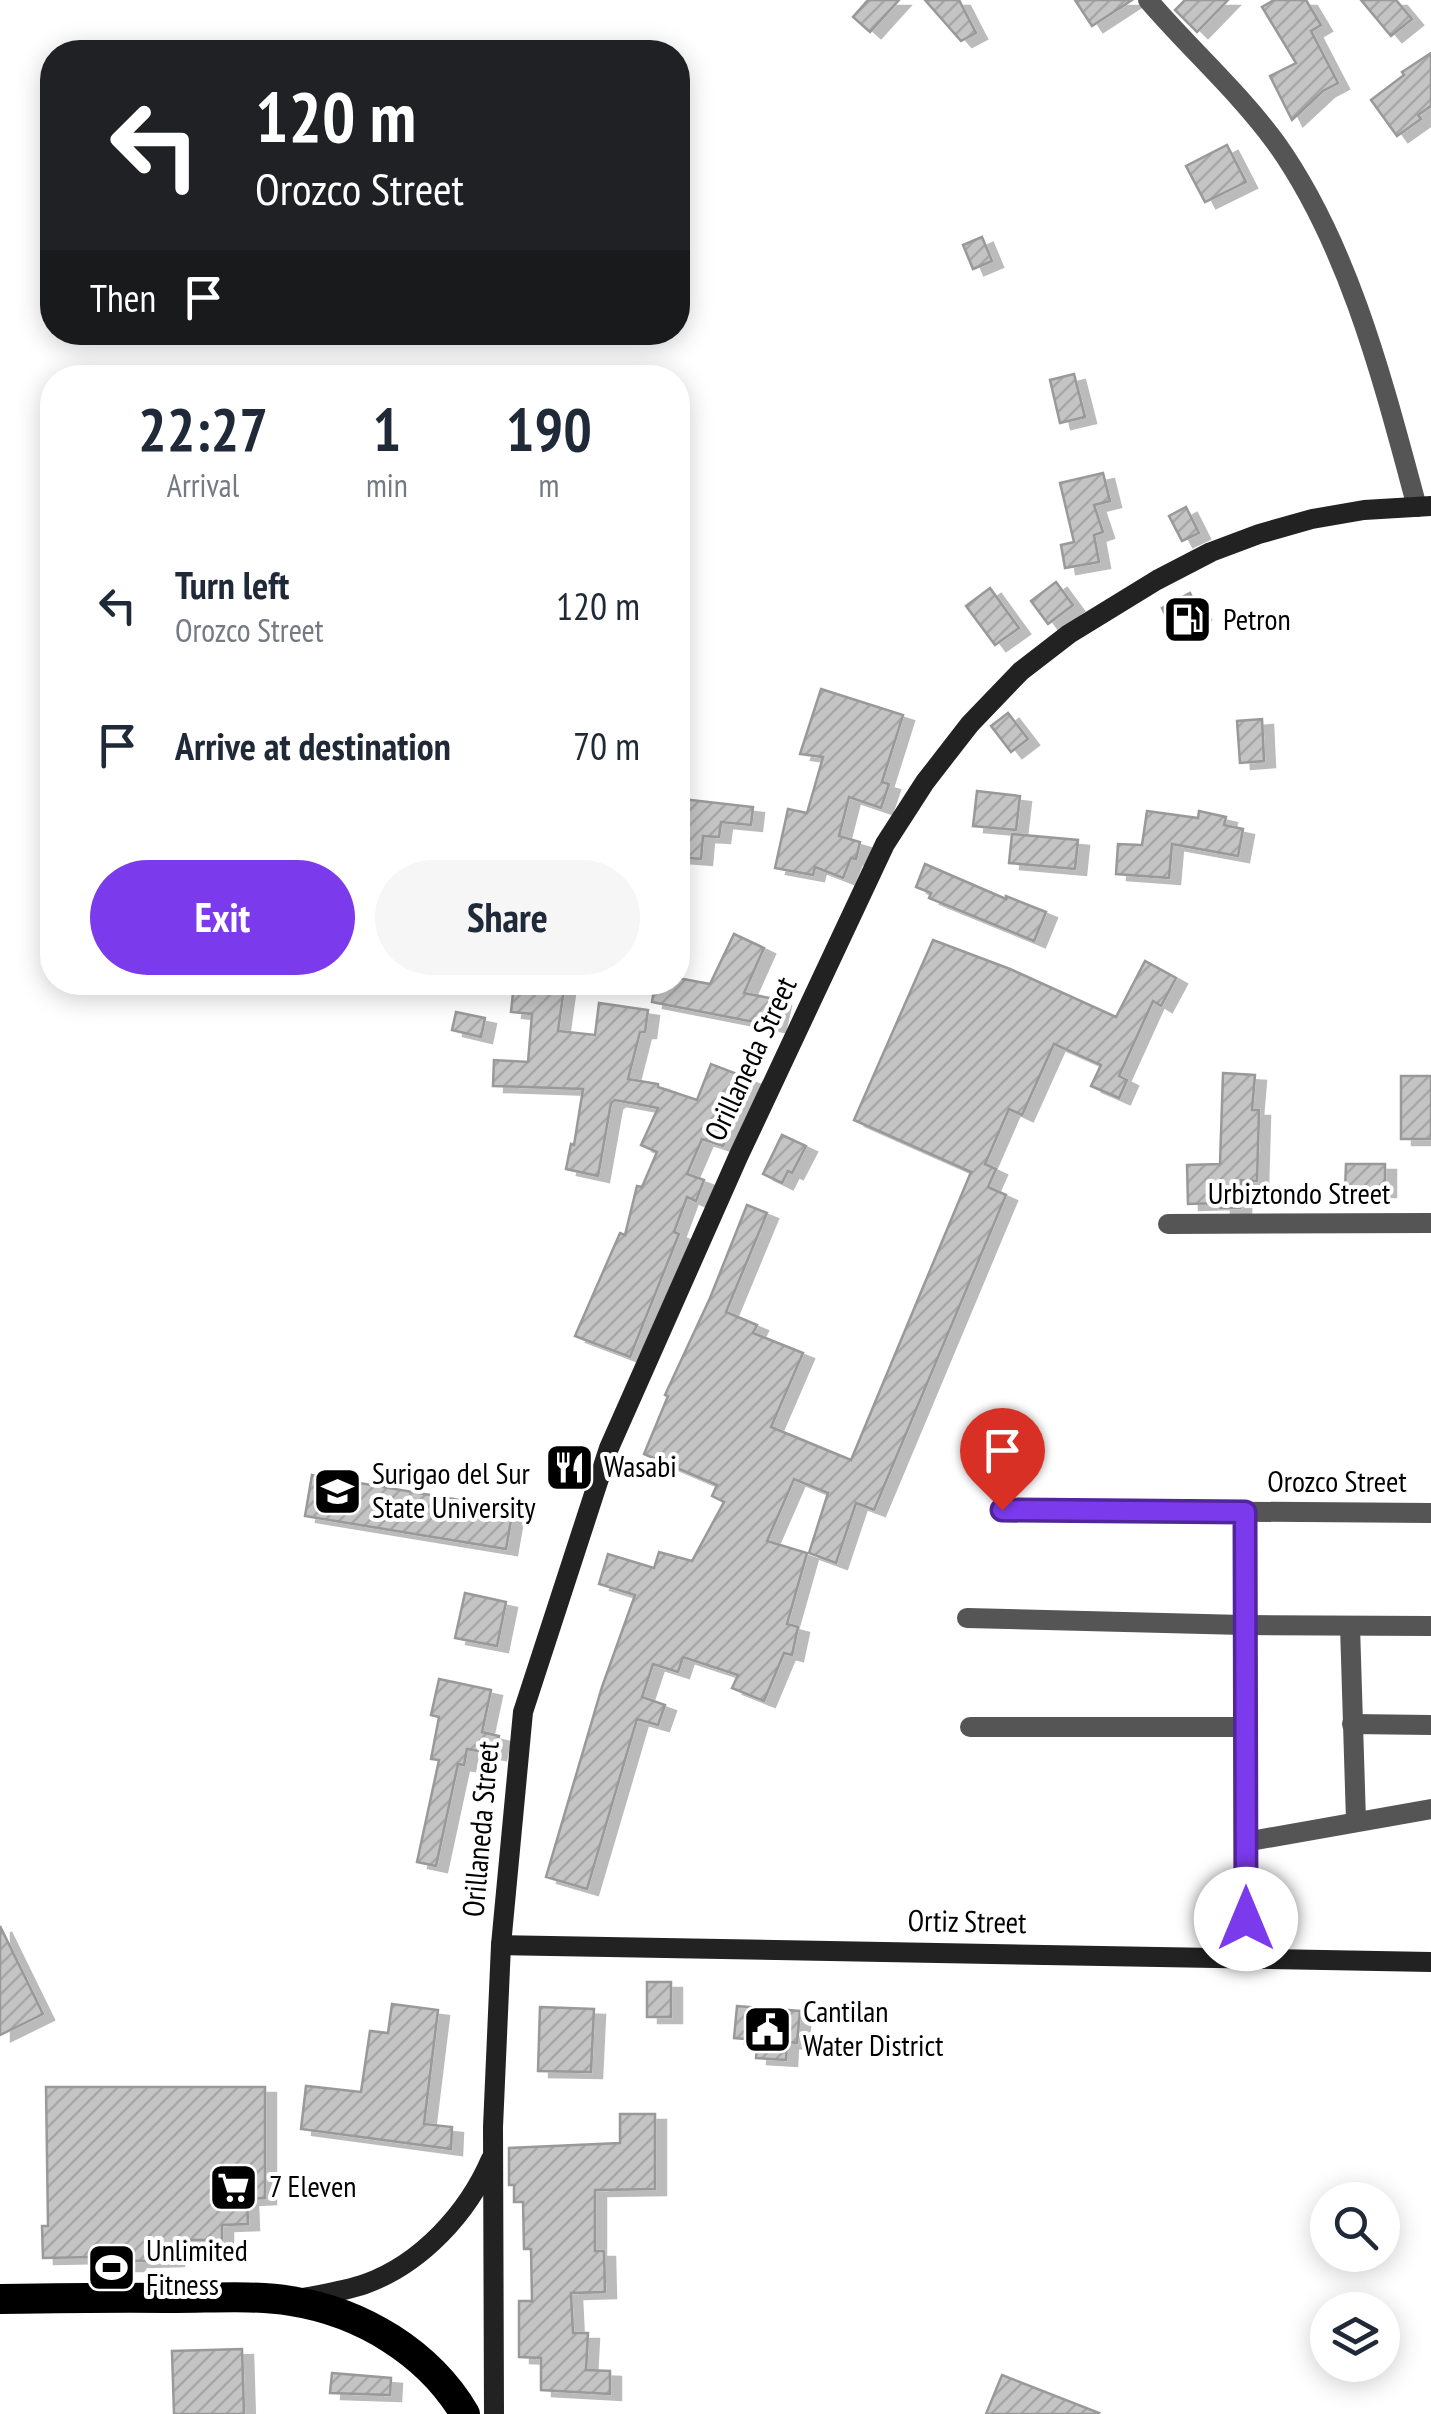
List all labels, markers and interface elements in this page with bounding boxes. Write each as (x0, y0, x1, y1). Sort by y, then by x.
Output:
text: 120 m (255, 71, 416, 161)
icon: left (90, 80, 220, 210)
text: Orozco Street (255, 159, 464, 217)
icon: arrive (176, 270, 231, 325)
text: Then (90, 273, 156, 322)
text: 22:27 (138, 390, 268, 468)
text: 1 (373, 390, 401, 468)
text: 190 (506, 390, 592, 468)
text: Arrival (167, 464, 239, 506)
text: min (366, 464, 408, 506)
text: m (538, 464, 559, 506)
text: Turn left (175, 560, 289, 609)
icon: left (90, 578, 145, 633)
text: 120 m (556, 581, 640, 630)
fuel station icon: Petron (1162, 594, 1214, 646)
place label: Petron (1223, 599, 1291, 638)
text: Orozco Street (175, 609, 324, 651)
icon: arrive (90, 718, 145, 773)
text: Arrive at destination (175, 721, 451, 770)
text: 70 m (573, 721, 640, 770)
button: Exit (90, 860, 355, 975)
button: Share (375, 860, 640, 975)
street label: Orillaneda Street (695, 970, 805, 1146)
street label: Urbiztondo Street (1208, 1173, 1391, 1212)
pin (960, 1408, 1045, 1511)
icon: arrive (975, 1423, 1030, 1478)
restaurant icon: Wasabi (543, 1441, 595, 1493)
place label: Wasabi (604, 1446, 677, 1485)
place label: Surigao del Sur State University (372, 1453, 536, 1526)
street label: Orozco Street (1267, 1461, 1407, 1500)
school or university icon: Surigao del Sur State University (311, 1465, 363, 1517)
street label: Orillaneda Street (452, 1739, 507, 1918)
position arrow (1194, 1867, 1298, 1971)
street label: Ortiz Street (907, 1900, 1027, 1941)
place label: Cantilan Water District (803, 1991, 944, 2064)
public building icon: Cantilan Water District (742, 2003, 794, 2055)
supermarket icon: 7 Eleven (208, 2161, 260, 2213)
place label: 7 Eleven (269, 2166, 357, 2205)
map controls (1310, 2182, 1400, 2382)
button: search (1310, 2182, 1400, 2272)
place label: Unlimited Fitness (146, 2230, 248, 2303)
sports icon: Unlimited Fitness (85, 2242, 137, 2294)
button: layers (1310, 2292, 1400, 2382)

